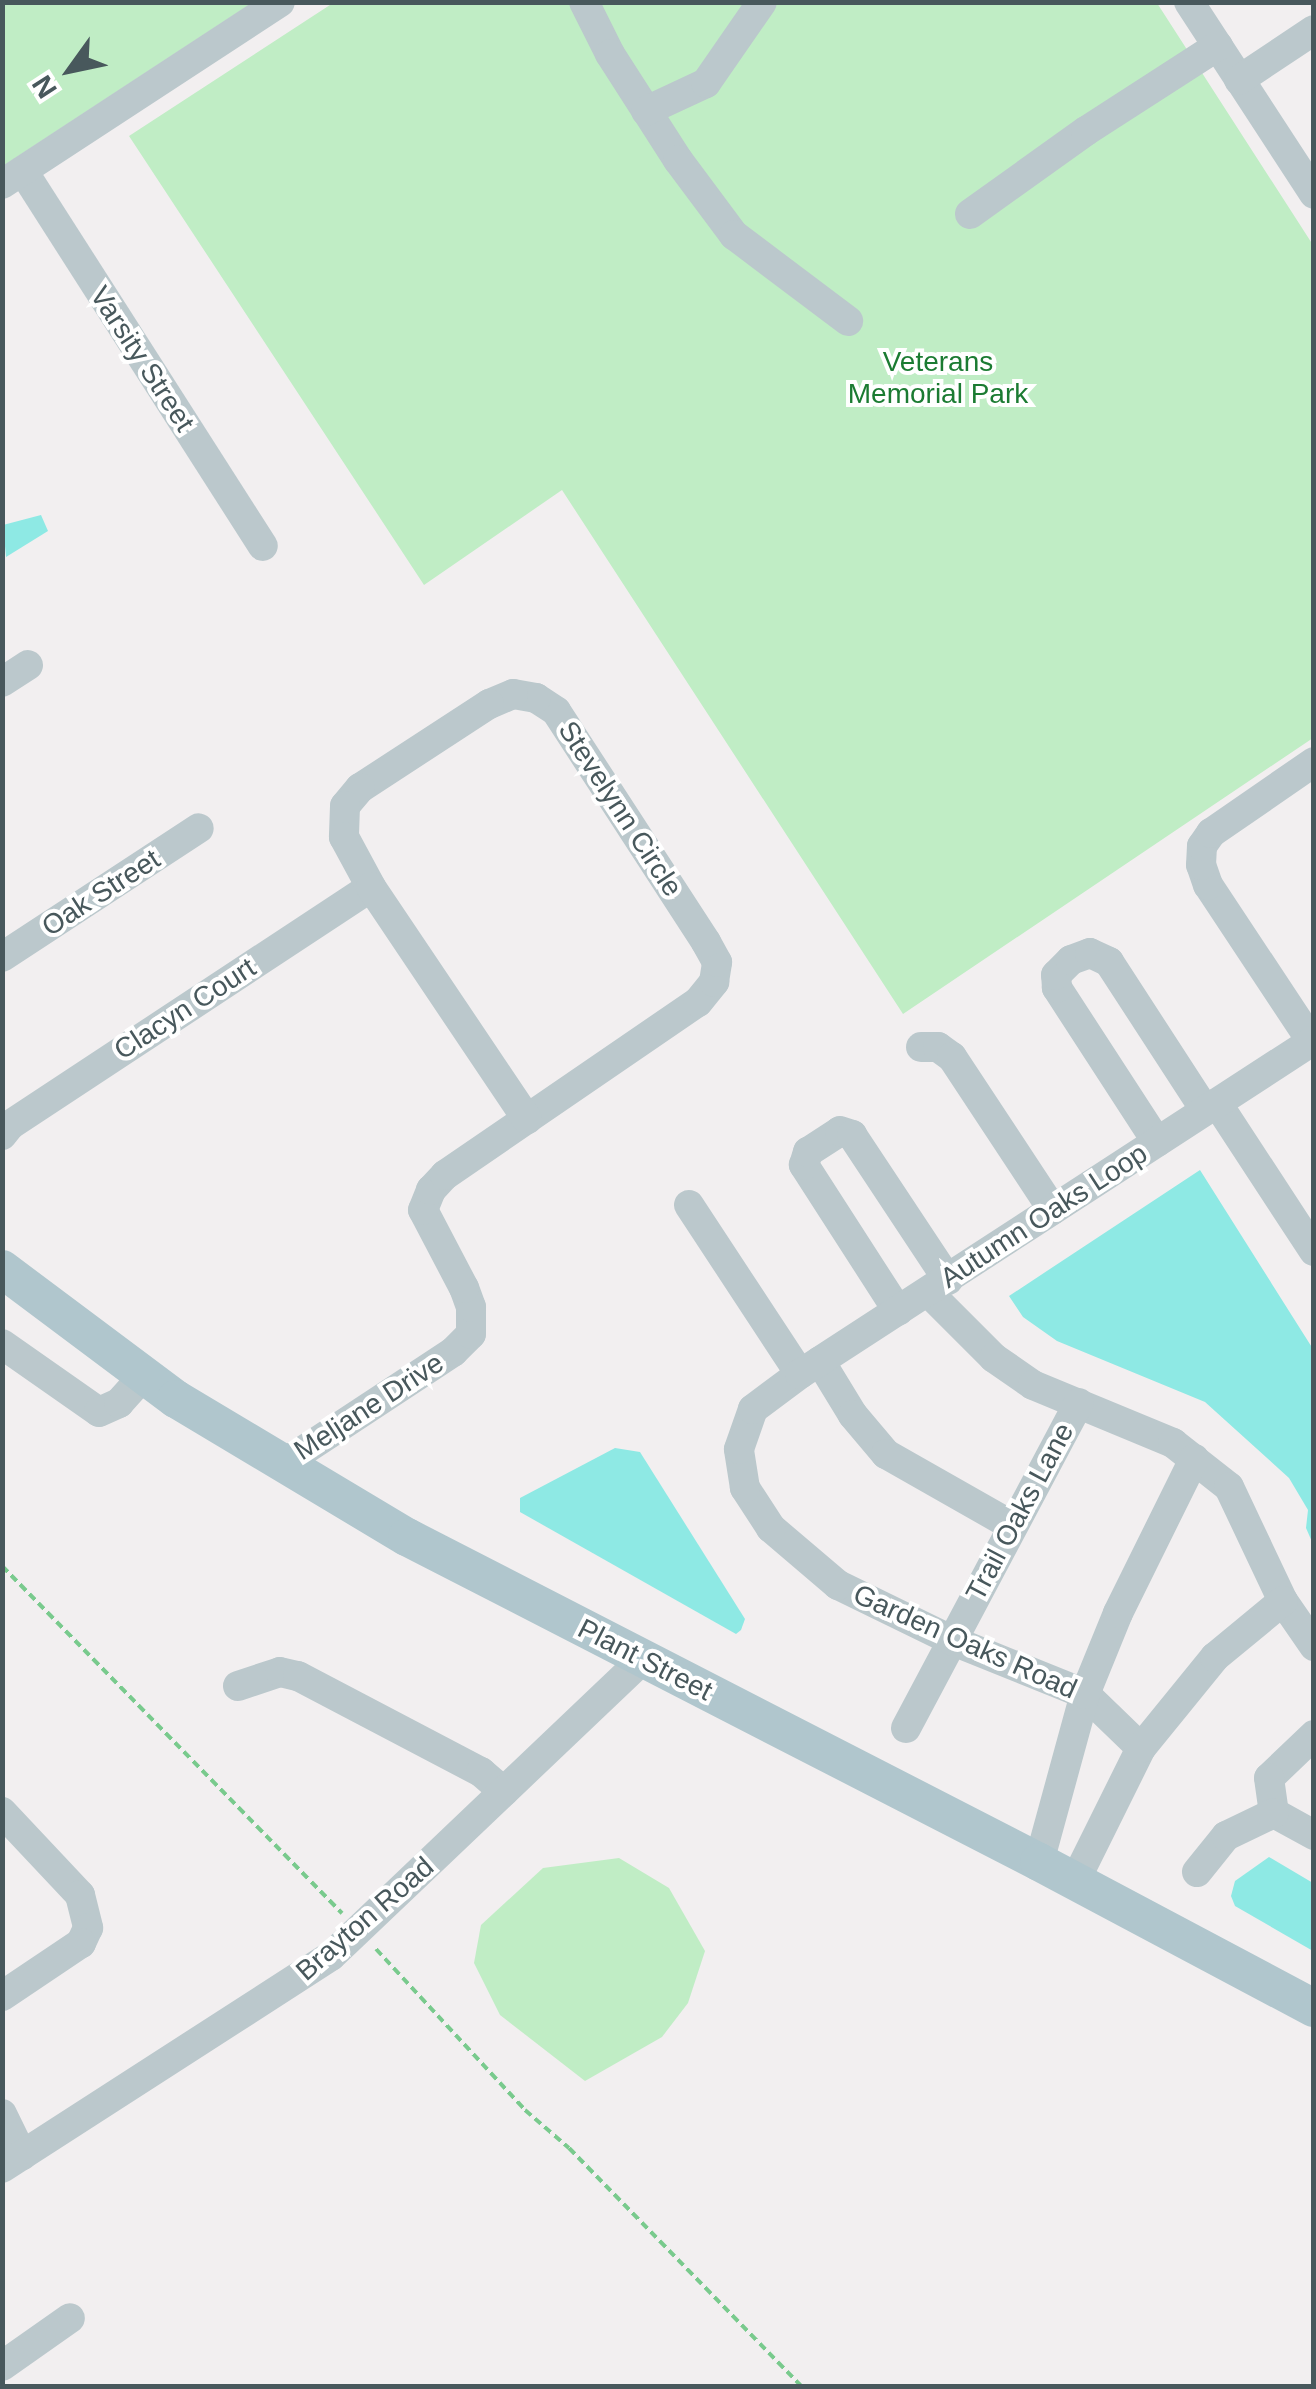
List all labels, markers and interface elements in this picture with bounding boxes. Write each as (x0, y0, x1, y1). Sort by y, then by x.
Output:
north arrow (20, 20, 120, 120)
text: N (26, 70, 63, 104)
street label: Varsity Street (83, 280, 201, 438)
park label: Veterans Memorial Park (848, 345, 1028, 411)
street label: Stevelynn Circle (551, 715, 689, 903)
street label: Oak Street (36, 842, 166, 944)
street label: Clacyn Court (108, 951, 262, 1067)
street label: Autumn Oaks Loop (934, 1137, 1154, 1295)
street label: Meljane Drive (288, 1346, 450, 1468)
street label: Trail Oaks Lane (959, 1417, 1081, 1607)
street label: Garden Oaks Road (848, 1578, 1082, 1706)
street label: Plant Street (572, 1612, 718, 1708)
street label: Brayton Road (289, 1850, 441, 1988)

